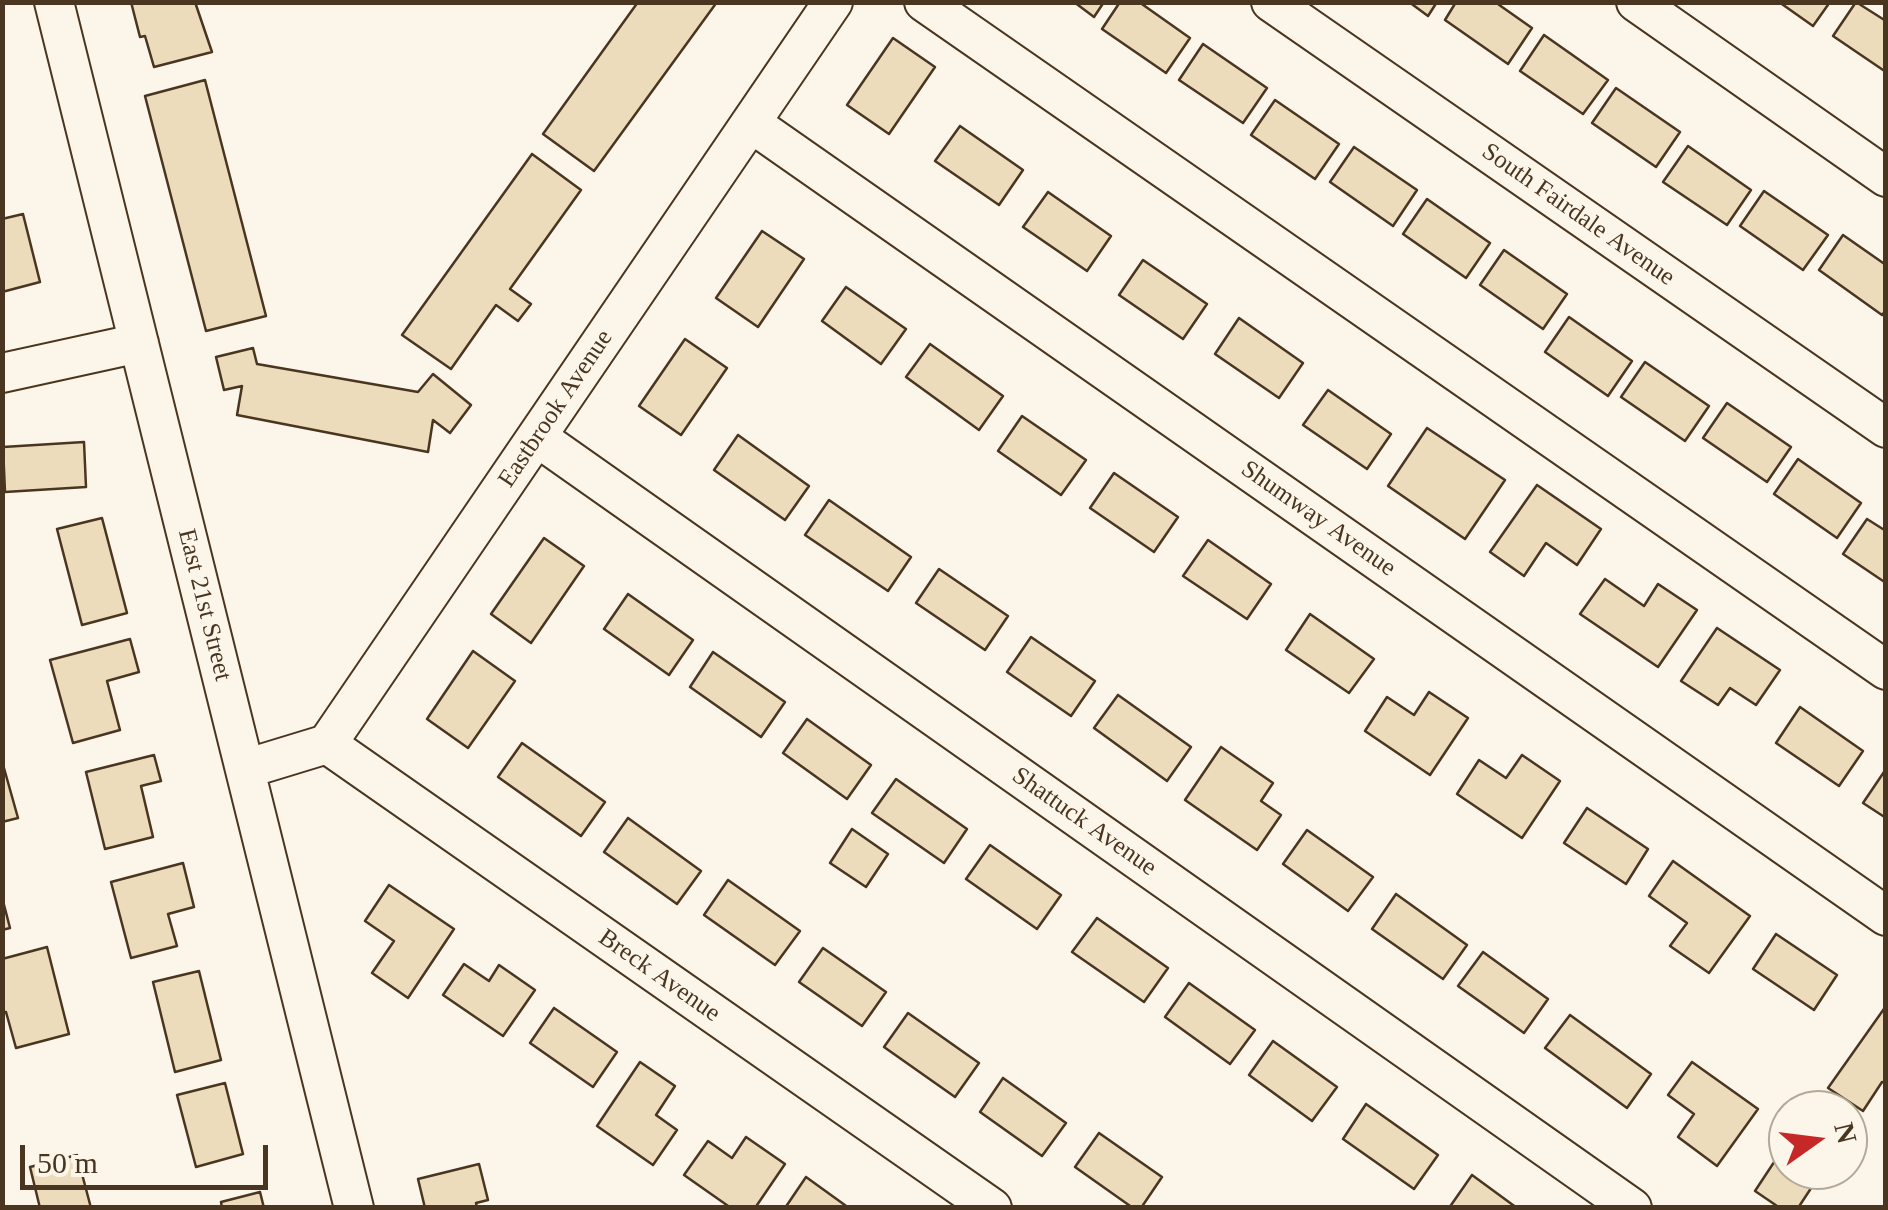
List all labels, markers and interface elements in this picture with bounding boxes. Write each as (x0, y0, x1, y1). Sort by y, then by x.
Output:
street label: South Fairdale Avenue (1476, 137, 1680, 293)
street label: Eastbrook Avenue (492, 325, 620, 493)
street label: Shumway Avenue (1235, 454, 1401, 584)
street label: East 21st Street (171, 526, 237, 684)
street label: Shattuck Avenue (1006, 761, 1162, 883)
street label: Breck Avenue (592, 923, 726, 1029)
north arrow (1768, 1090, 1868, 1190)
text: N (1828, 1120, 1863, 1147)
scale bar (25, 1125, 272, 1187)
text: 50 m (37, 1146, 98, 1179)

